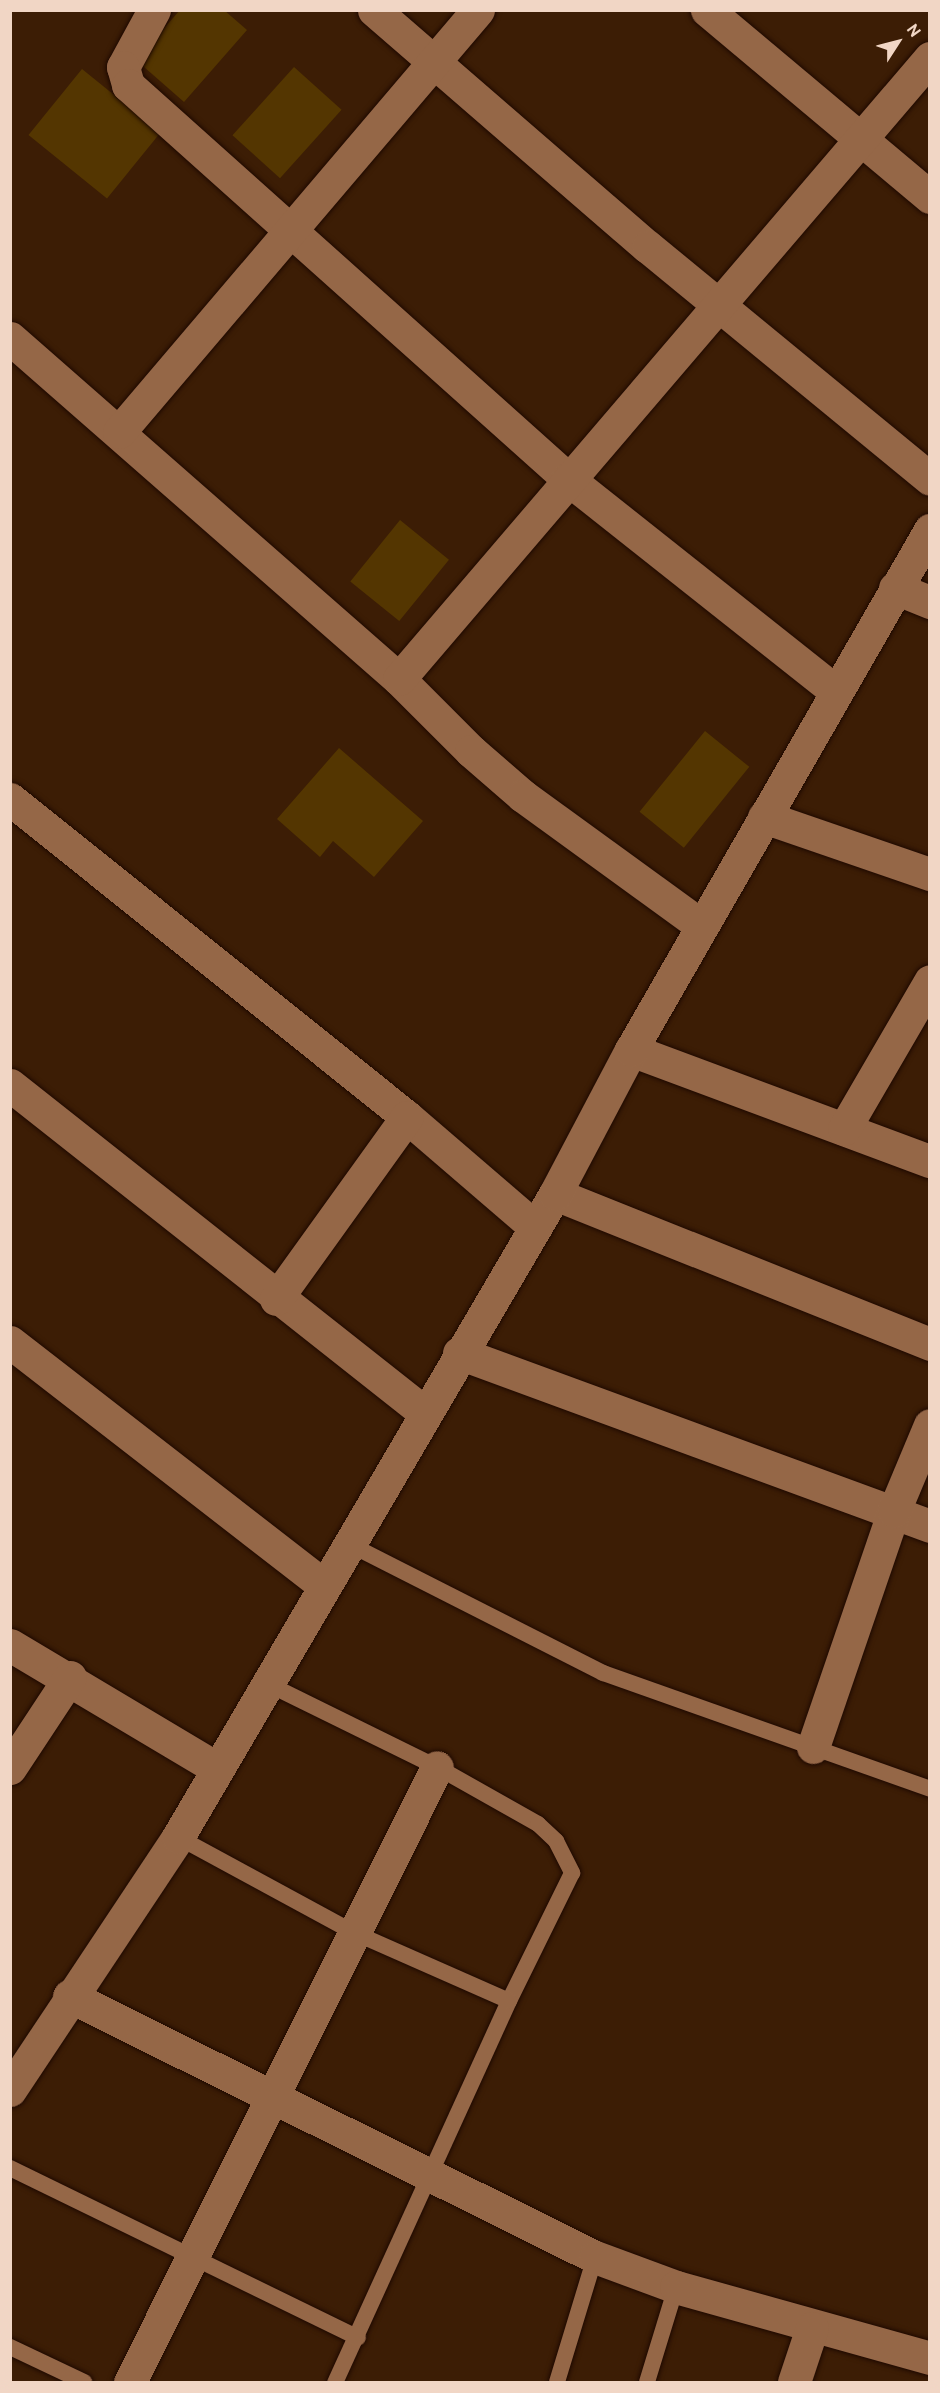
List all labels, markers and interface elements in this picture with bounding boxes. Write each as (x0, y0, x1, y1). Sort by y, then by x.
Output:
north arrow (868, 12, 928, 72)
text: N (901, 21, 924, 42)

